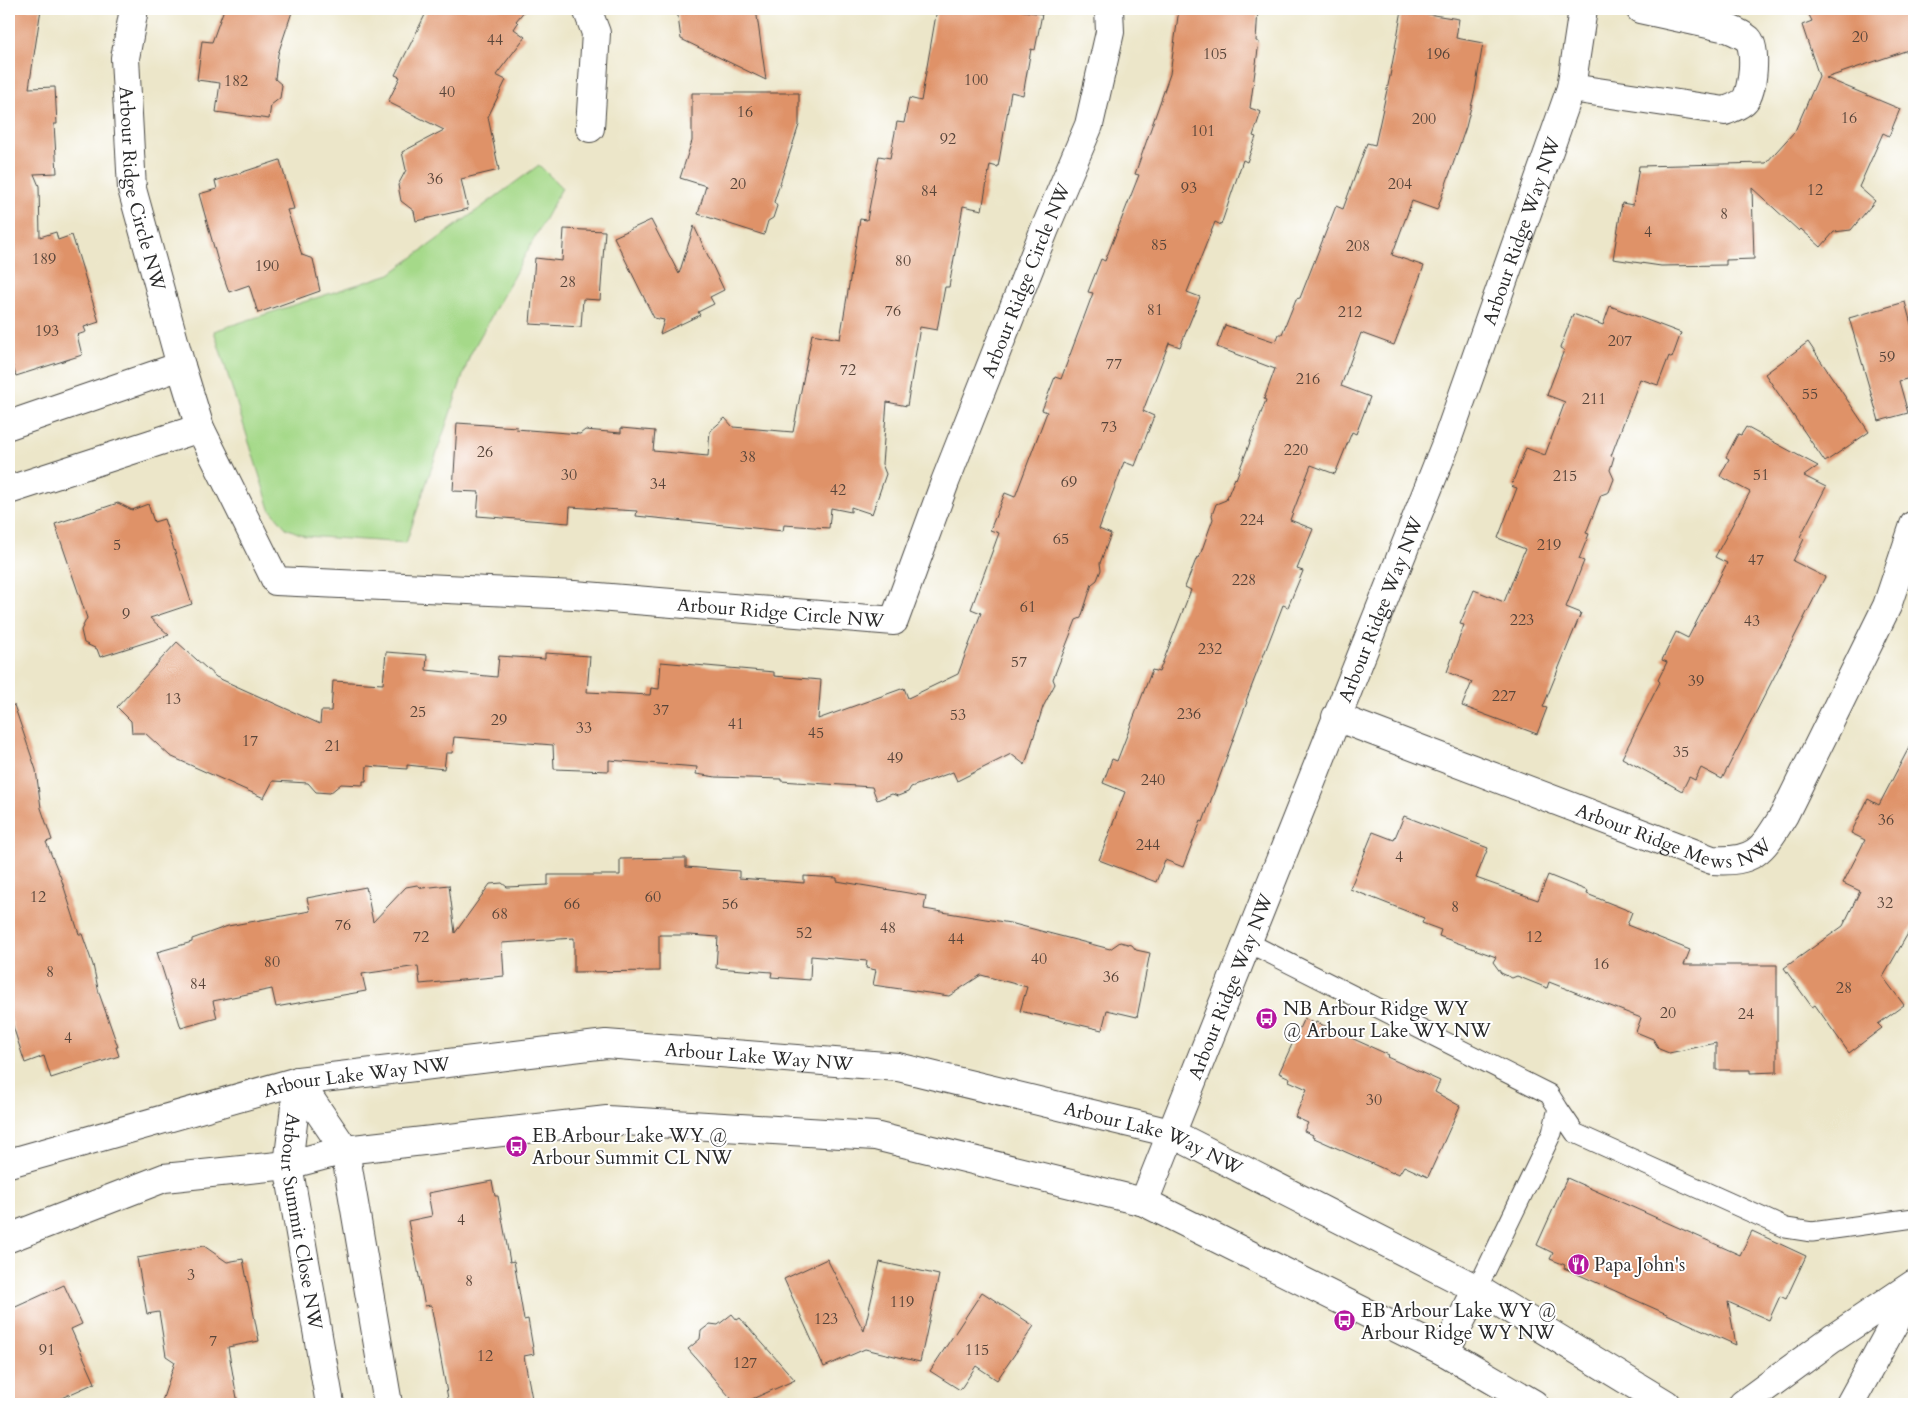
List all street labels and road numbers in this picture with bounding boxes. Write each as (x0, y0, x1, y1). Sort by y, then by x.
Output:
street label: Arbour Ridge Circle NW (113, 86, 172, 294)
street label: Arbour Ridge Way NW (1477, 133, 1567, 329)
street label: Arbour Ridge Circle NW (975, 179, 1077, 382)
street label: Arbour Ridge Way NW (1332, 513, 1430, 706)
street label: Arbour Ridge Circle NW (676, 591, 885, 634)
street label: Arbour Ridge Mews NW (1572, 797, 1778, 875)
street label: Arbour Ridge Way NW (1182, 890, 1279, 1084)
street label: Arbour Lake Way NW (664, 1037, 854, 1077)
street label: Arbour Lake Way NW (260, 1051, 452, 1104)
street label: Arbour Lake Way NW (1061, 1096, 1247, 1181)
street label: Arbour Summit Close NW (274, 1112, 329, 1332)

